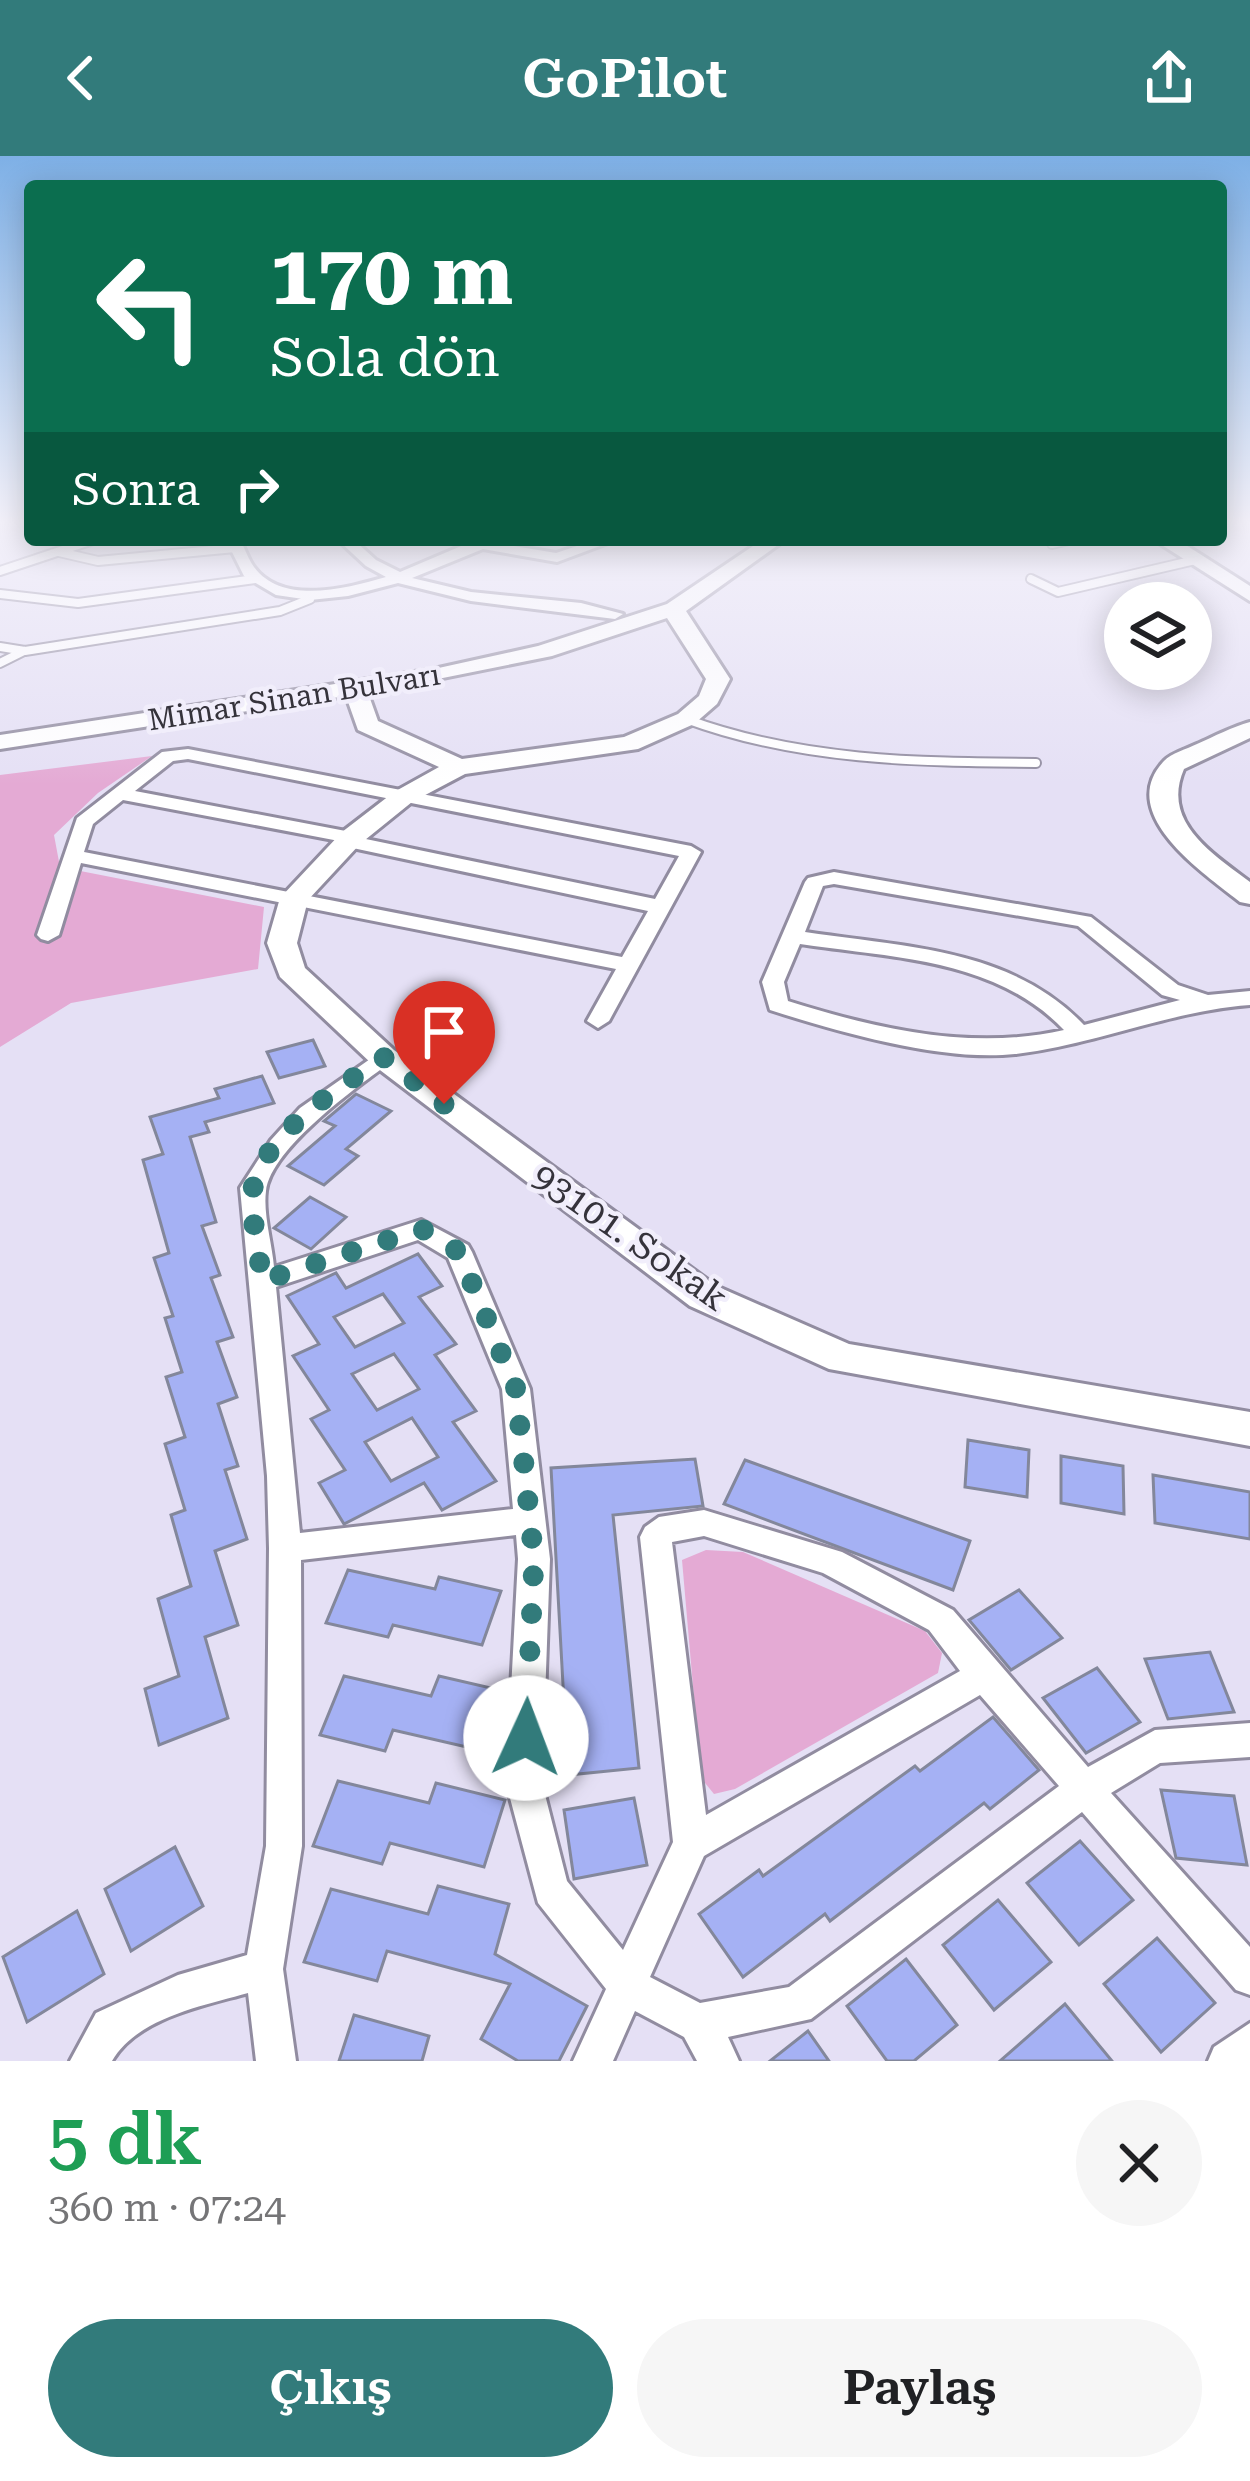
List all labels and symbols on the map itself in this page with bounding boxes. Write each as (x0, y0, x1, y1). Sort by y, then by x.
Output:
street label: Mimar Sinan Bulvarı (145, 657, 443, 737)
pin (393, 981, 495, 1104)
street label: 93101. Sokak (525, 1154, 735, 1320)
position arrow (463, 1675, 589, 1801)

